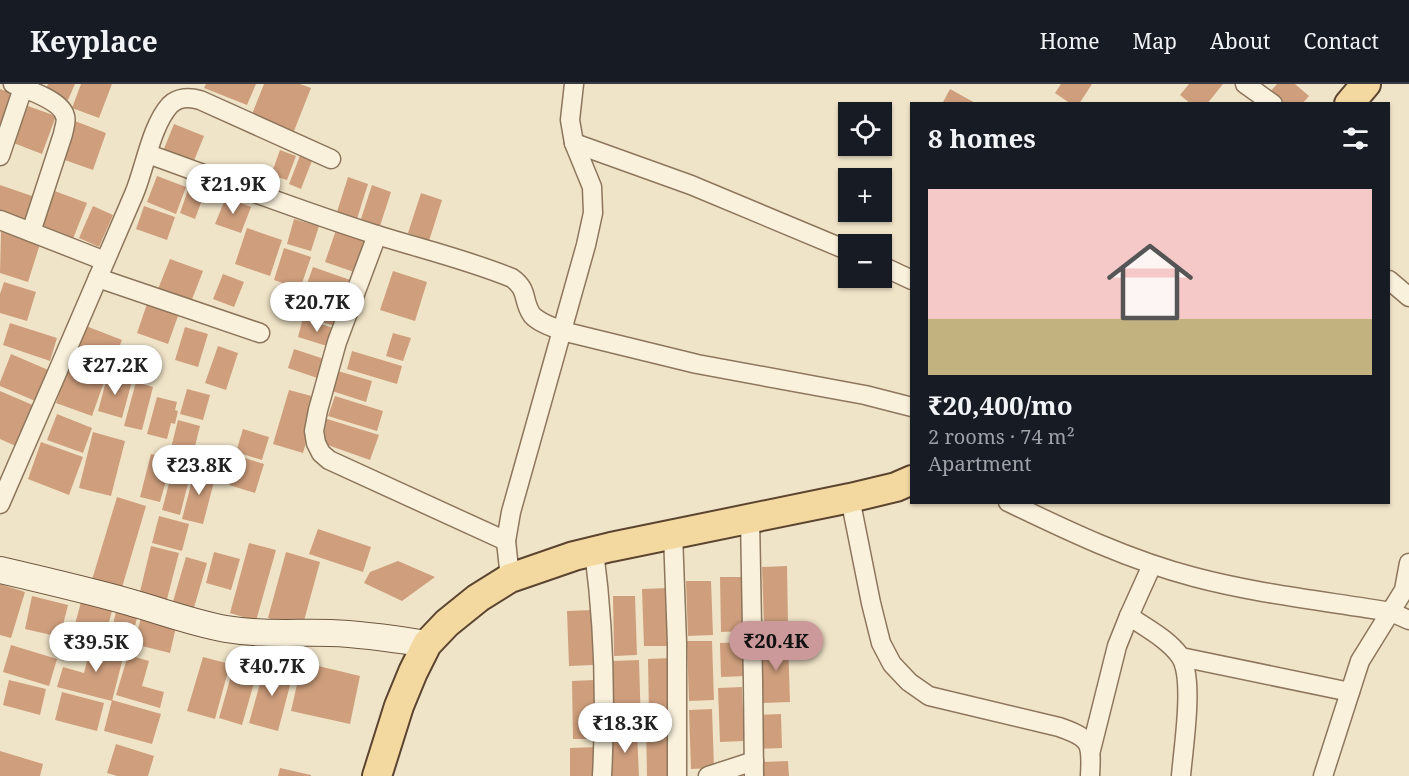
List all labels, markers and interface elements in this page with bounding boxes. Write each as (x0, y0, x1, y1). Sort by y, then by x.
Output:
text: Keyplace (30, 22, 158, 60)
text: Home (1040, 27, 1100, 55)
text: Map (1133, 27, 1177, 55)
text: About (1210, 27, 1271, 55)
text: Contact (1304, 27, 1379, 55)
map controls (838, 102, 892, 288)
button: locate (838, 102, 892, 156)
text: 8 homes (928, 120, 1036, 156)
icon: filters (1339, 122, 1372, 155)
pin: ₹21.9K (184, 164, 282, 215)
button: + (838, 168, 892, 222)
text: ₹21.9K (200, 170, 266, 197)
icon: home (1096, 228, 1204, 336)
button: − (838, 234, 892, 288)
pin: ₹20.7K (268, 282, 366, 333)
text: ₹20.7K (284, 288, 350, 315)
pin: ₹27.2K (66, 345, 164, 396)
text: ₹27.2K (82, 351, 148, 378)
text: ₹20,400/mo (928, 387, 1073, 423)
text: 2 rooms · 74 m² (928, 423, 1075, 450)
pin: ₹23.8K (150, 445, 248, 496)
text: Apartment (928, 450, 1032, 477)
text: ₹23.8K (166, 451, 232, 478)
pin: ₹20.4K (727, 621, 825, 672)
pin: ₹39.5K (47, 622, 145, 673)
text: ₹20.4K (743, 627, 809, 654)
text: ₹39.5K (63, 628, 129, 655)
pin: ₹40.7K (223, 646, 321, 697)
text: ₹40.7K (239, 652, 305, 679)
pin: ₹18.3K (576, 703, 674, 754)
text: ₹18.3K (592, 709, 658, 736)

